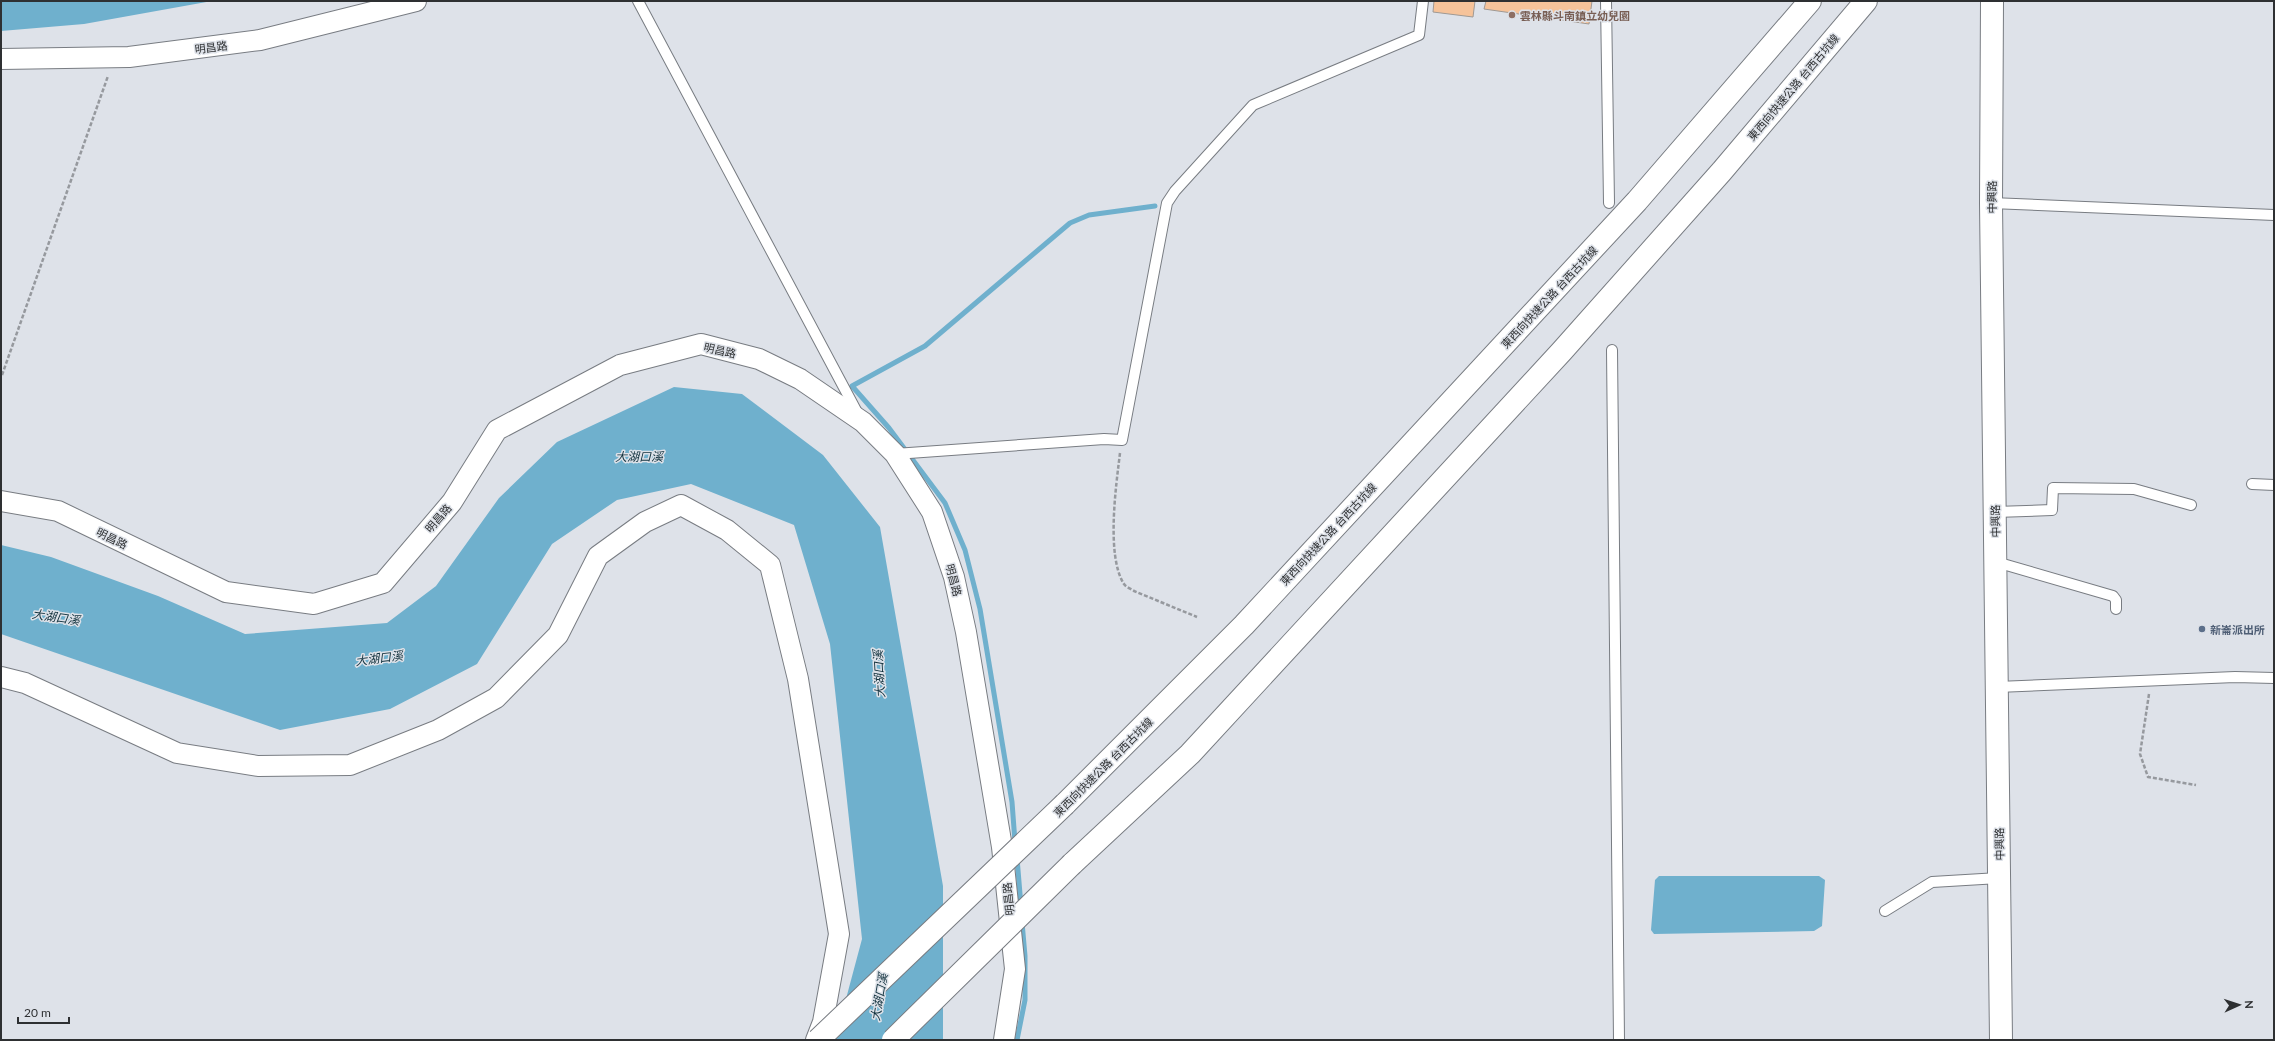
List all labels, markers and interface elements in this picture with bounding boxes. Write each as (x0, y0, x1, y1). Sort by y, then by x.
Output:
place label: 雲林縣斗南鎮立幼兒園 (1520, 9, 1630, 22)
marker: 雲林縣斗南鎮立幼兒園 (1507, 10, 1517, 20)
street label: 東西向快速公路 台西古坑線 (1745, 31, 1841, 143)
street label: 明昌路 (194, 39, 228, 55)
street label: 中興路 (1985, 181, 1998, 214)
street label: 東西向快速公路 台西古坑線 (1498, 243, 1600, 351)
street label: 明昌路 (702, 340, 738, 360)
water label: 大湖口溪 (615, 449, 665, 464)
street label: 東西向快速公路 台西古坑線 (1277, 480, 1379, 588)
street label: 明昌路 (422, 501, 454, 535)
street label: 中興路 (1988, 504, 2002, 538)
street label: 明昌路 (94, 525, 130, 551)
street label: 明昌路 (943, 562, 965, 598)
water label: 大湖口溪 (31, 606, 83, 628)
place label: 新崙派出所 (2210, 623, 2265, 636)
marker: 新崙派出所 (2197, 624, 2207, 634)
water label: 大湖口溪 (354, 647, 406, 668)
water label: 大湖口溪 (870, 648, 888, 698)
street label: 東西向快速公路 台西古坑線 (1051, 715, 1155, 819)
street label: 中興路 (1992, 827, 2006, 861)
street label: 明昌路 (1000, 882, 1016, 916)
water label: 大湖口溪 (867, 970, 891, 1022)
north arrow (2219, 985, 2259, 1025)
scale bar (18, 999, 69, 1025)
text: N (2243, 1000, 2256, 1009)
text: 20 m (24, 1005, 51, 1020)

